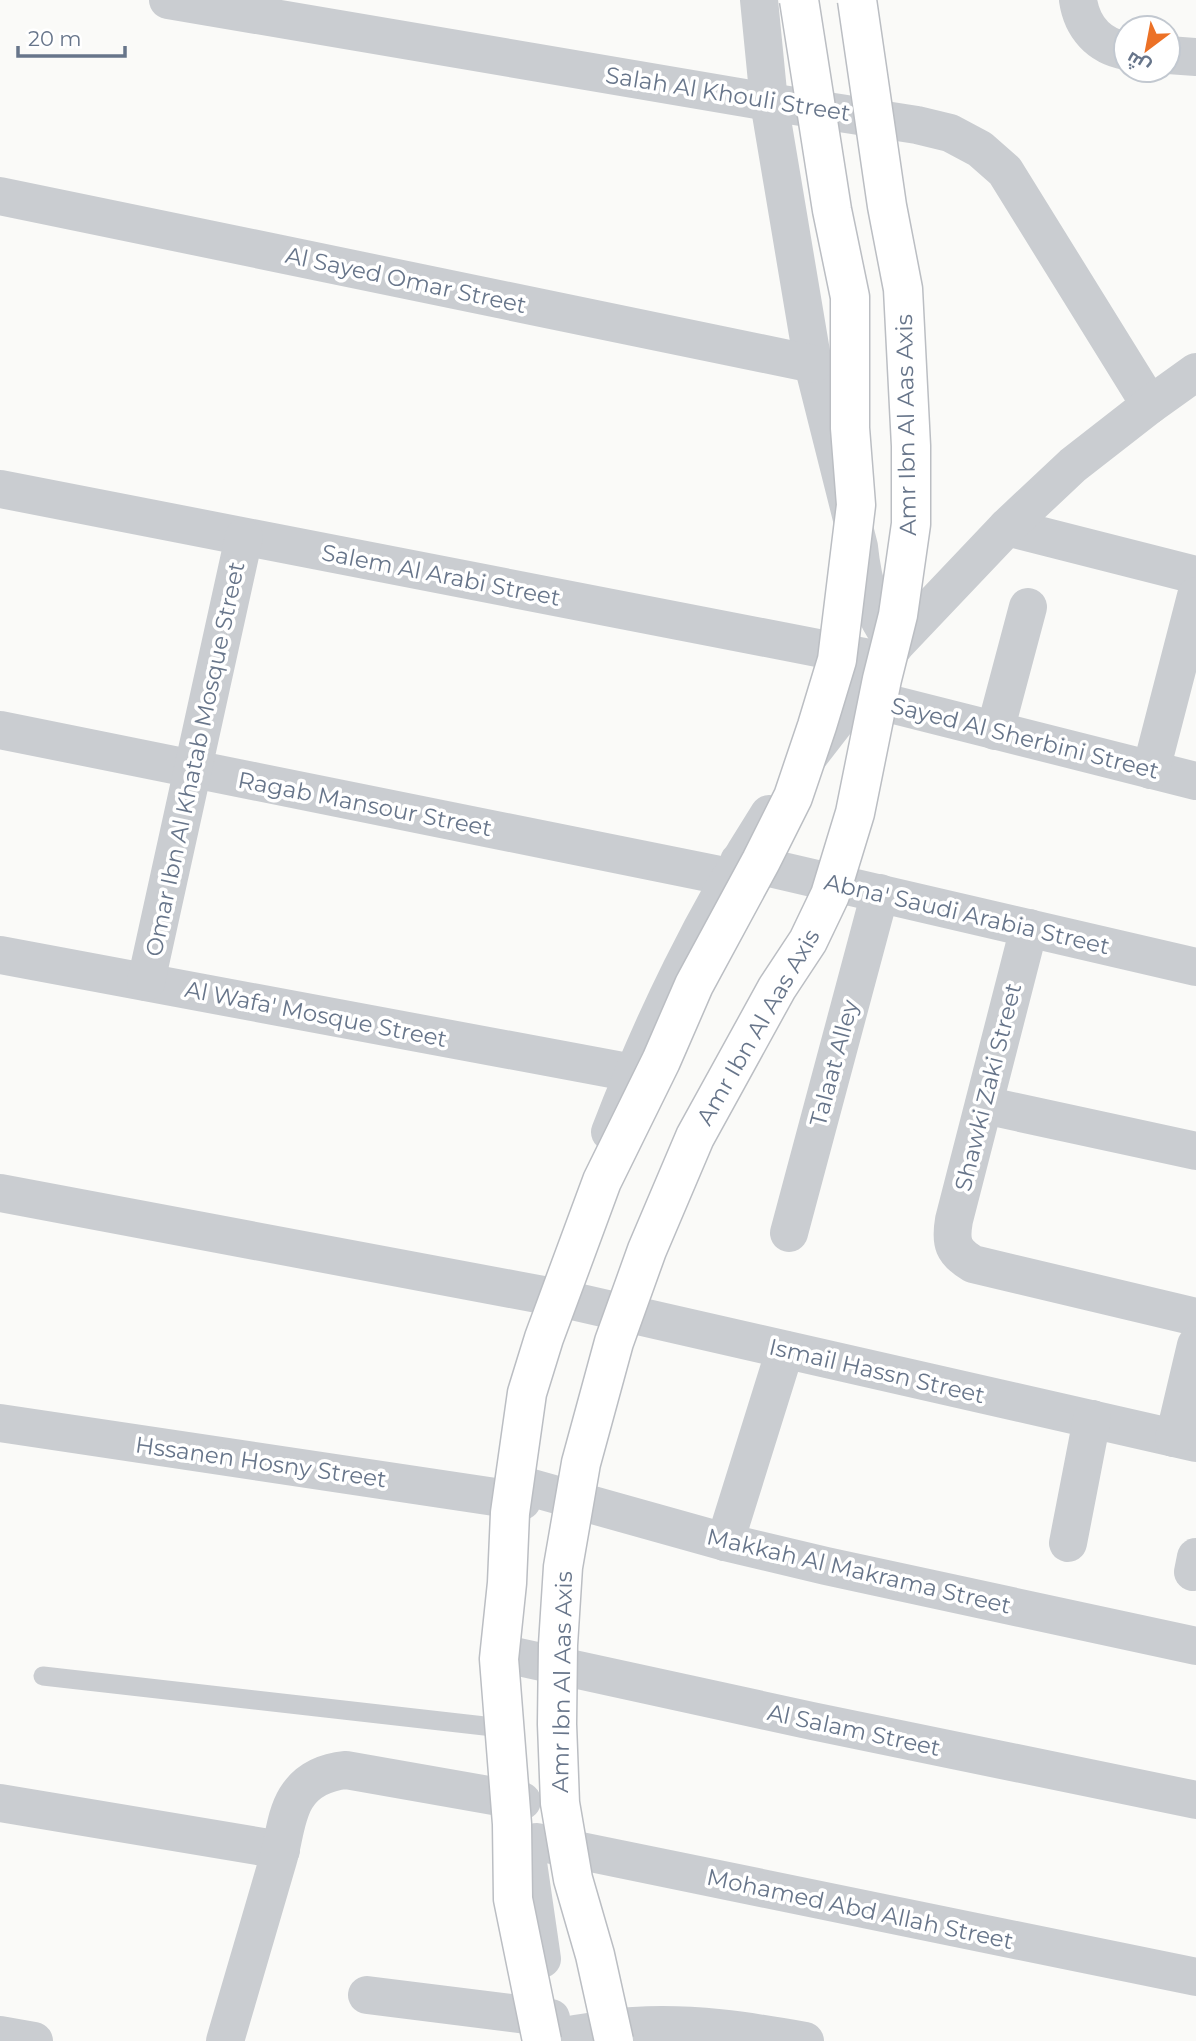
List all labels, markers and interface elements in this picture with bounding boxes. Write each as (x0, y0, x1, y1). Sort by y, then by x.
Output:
scale bar (18, 14, 124, 58)
north arrow (1112, 14, 1182, 84)
text: 20 m (28, 26, 82, 51)
text: ش (1122, 47, 1155, 79)
street label: Salah Al Khouli Street (604, 61, 852, 127)
street label: Al Sayed Omar Street (283, 241, 529, 319)
street label: Amr Ibn Al Aas Axis (890, 314, 922, 536)
street label: Salem Al Arabi Street (319, 538, 563, 612)
street label: Omar Ibn Al Khatab Mosque Street (139, 559, 251, 959)
street label: Sayed Al Sherbini Street (888, 691, 1162, 785)
street label: Ragab Mansour Street (236, 766, 494, 842)
street label: Abna' Saudi Arabia Street (822, 868, 1112, 960)
street label: Amr Ibn Al Aas Axis (690, 924, 826, 1130)
street label: Al Wafa' Mosque Street (183, 975, 449, 1053)
street label: Shawki Zaki Street (949, 980, 1027, 1194)
street label: Talaat Alley (804, 996, 864, 1129)
street label: Ismail Hassn Street (766, 1333, 988, 1409)
street label: Hssanen Hosny Street (134, 1431, 388, 1493)
street label: Makkah Al Makrama Street (704, 1522, 1014, 1620)
street label: Amr Ibn Al Aas Axis (546, 1571, 578, 1793)
street label: Al Salam Street (765, 1698, 943, 1762)
street label: Mohamed Abd Allah Street (704, 1863, 1016, 1955)

